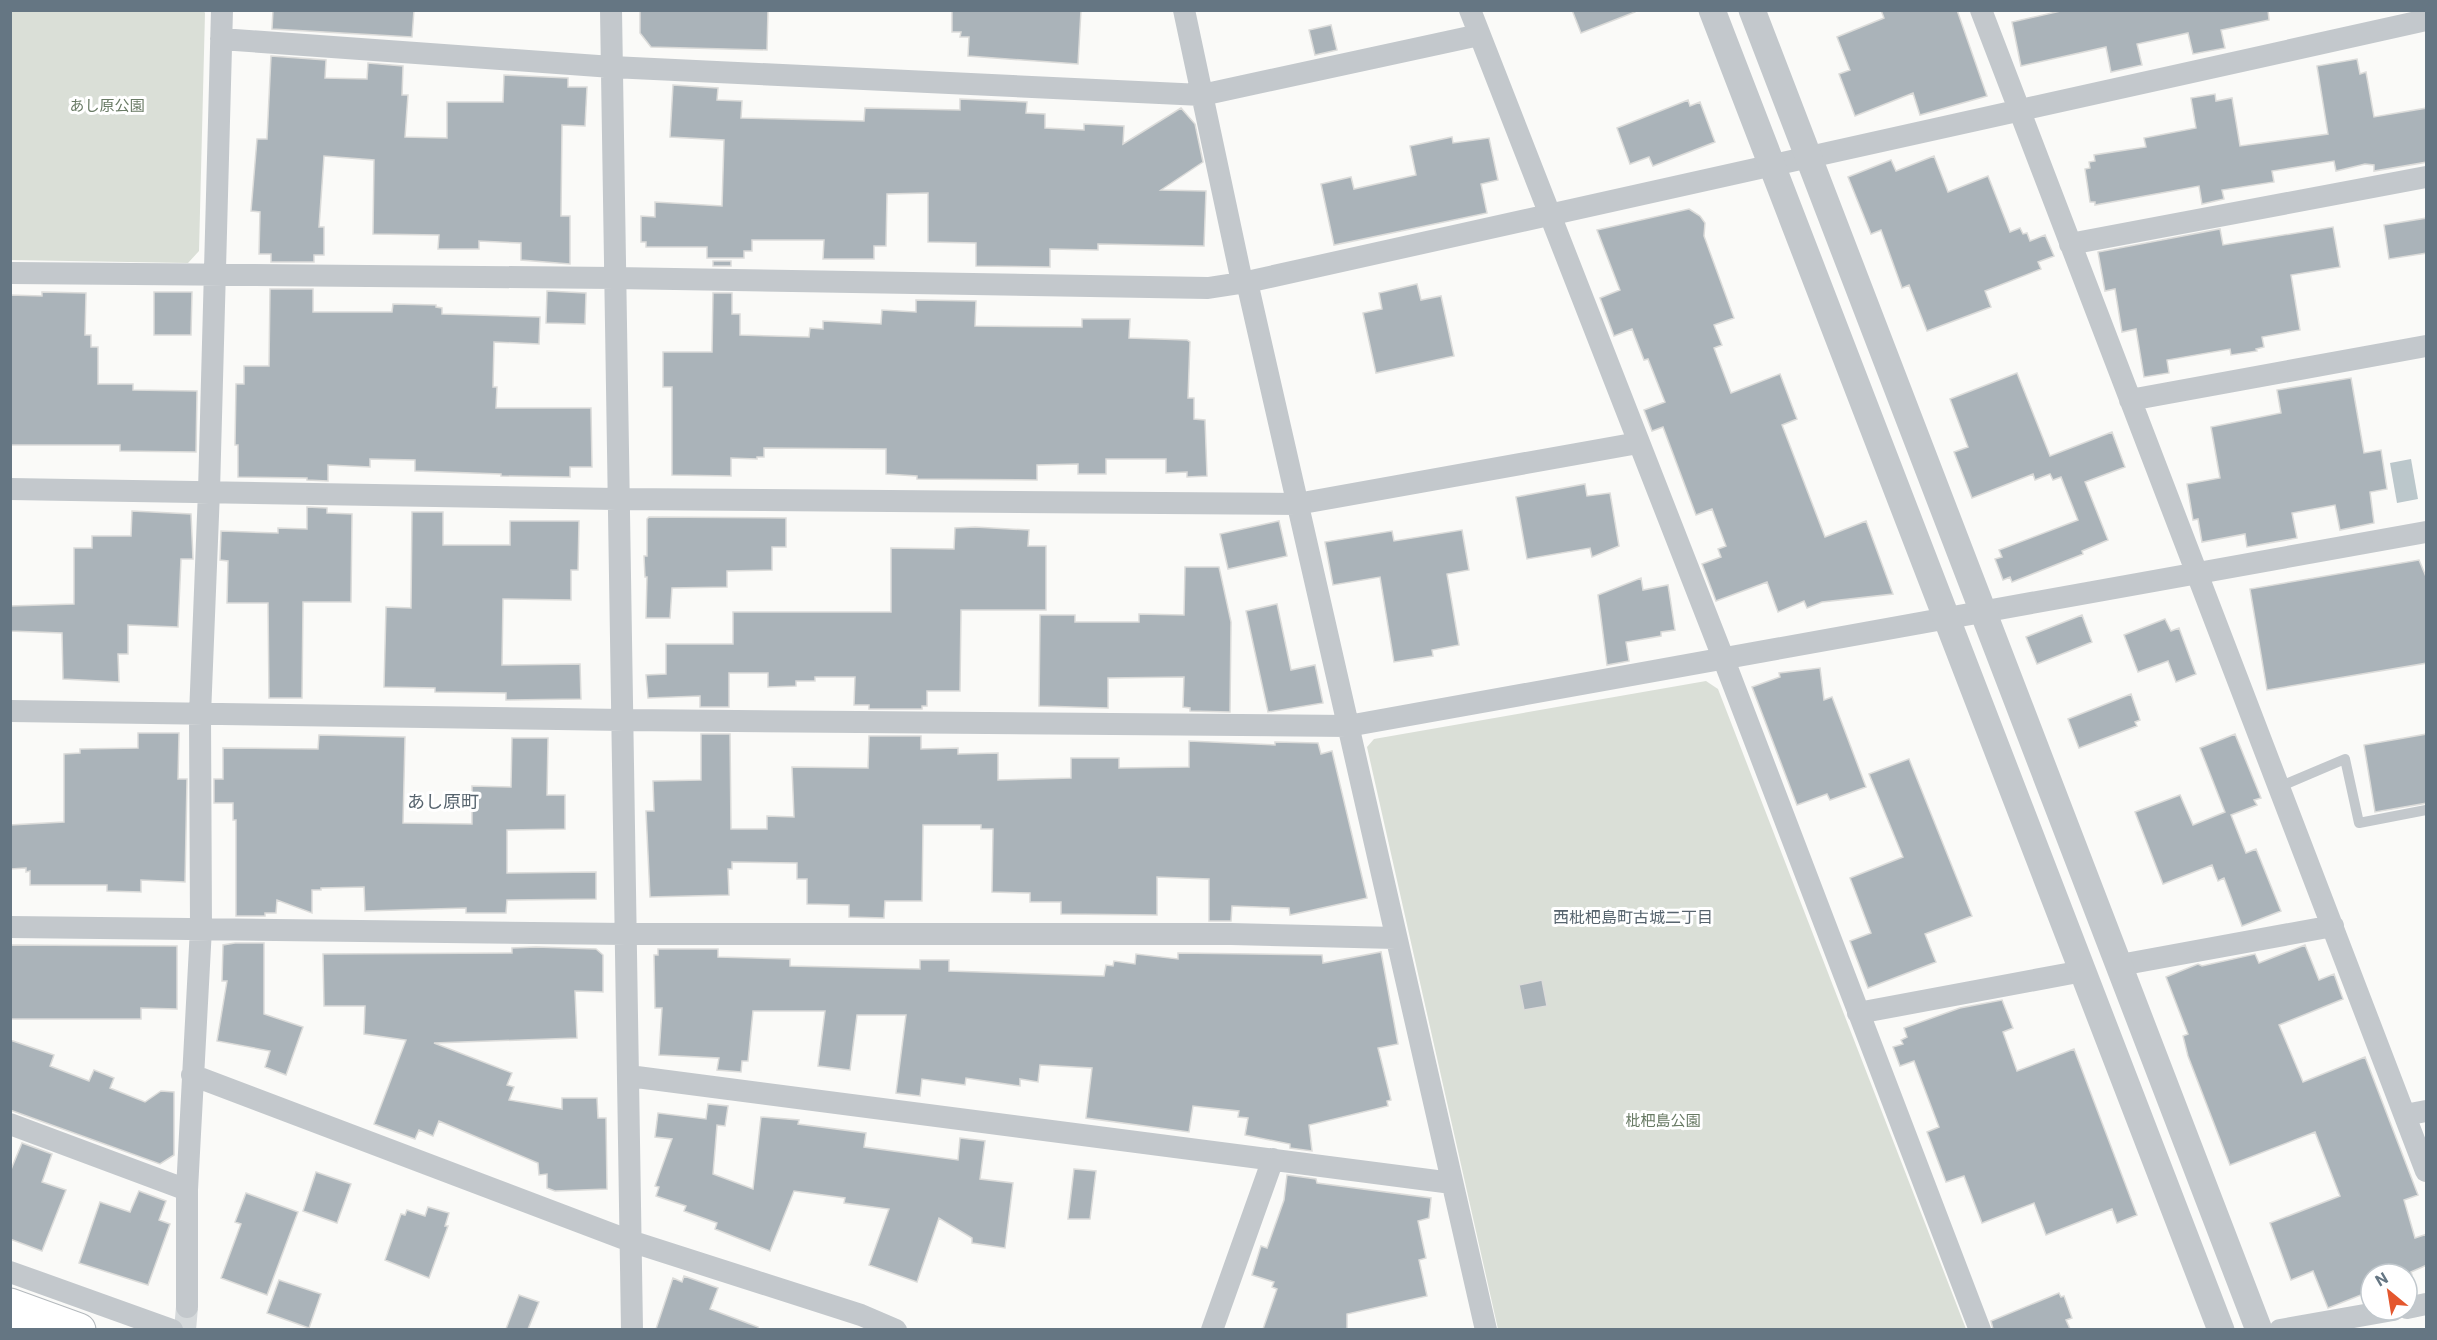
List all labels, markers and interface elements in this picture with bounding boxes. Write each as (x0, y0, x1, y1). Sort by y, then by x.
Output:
park label: あし原公園 (69, 97, 145, 115)
district label: あし原町 (407, 791, 479, 812)
district label: 西枇杷島町古城二丁目 (1553, 908, 1713, 927)
park label: 枇杷島公園 (1625, 1112, 1701, 1130)
north arrow (2359, 1262, 2419, 1322)
text: N (2372, 1268, 2391, 1290)

